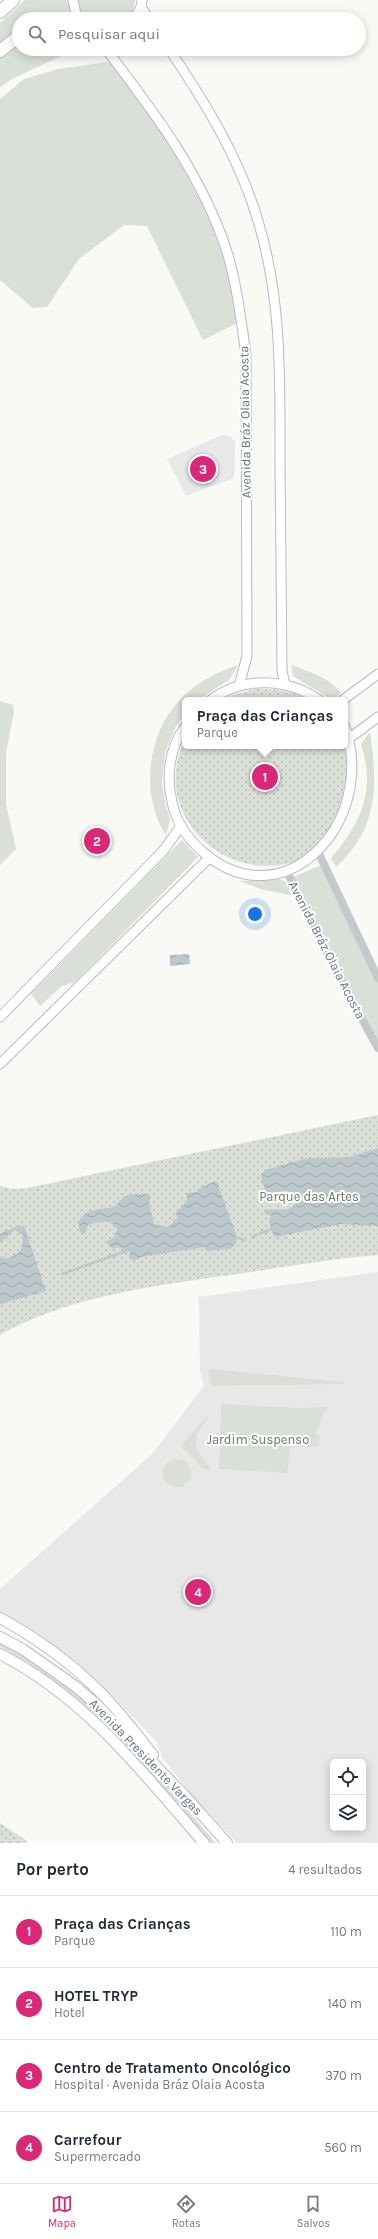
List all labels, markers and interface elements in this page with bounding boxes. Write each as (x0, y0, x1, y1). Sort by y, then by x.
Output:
search box (12, 12, 366, 56)
icon: search (26, 23, 48, 45)
text: Pesquisar aqui (58, 25, 160, 43)
street label: Avenida Bráz Olaia Acosta (236, 346, 254, 498)
pin: 3 (190, 454, 216, 484)
popup (182, 697, 348, 749)
text: Praça das Crianças (197, 707, 333, 725)
text: Parque (197, 725, 238, 740)
pin: 1 (252, 762, 278, 792)
pin: 2 (84, 826, 110, 856)
street label: Avenida Bráz Olaia Acosta (286, 879, 368, 1021)
your location (245, 904, 265, 924)
park label: Parque das Artes (259, 1189, 359, 1205)
park label: Jardim Suspenso (207, 1432, 309, 1447)
pin: 4 (185, 1577, 211, 1607)
street label: Avenida Presidente Vargas (86, 1696, 206, 1818)
map controls (330, 1759, 366, 1831)
button: locate (330, 1759, 366, 1795)
button: layers (330, 1795, 366, 1831)
text: Por perto (16, 1859, 89, 1879)
text: 4 resultados (288, 1862, 362, 1877)
text: Praça das Crianças (54, 1915, 191, 1933)
text: 1 (27, 1924, 31, 1939)
text: 110 m (330, 1924, 362, 1939)
text: Parque (54, 1933, 95, 1948)
text: HOTEL TRYP (54, 1987, 138, 2005)
text: 2 (25, 1996, 33, 2011)
text: 140 m (327, 1996, 362, 2011)
text: Hotel (54, 2005, 85, 2020)
text: Centro de Tratamento Oncológico (54, 2059, 291, 2077)
text: 3 (25, 2068, 33, 2083)
text: 370 m (325, 2068, 362, 2083)
text: Hospital · Avenida Bráz Olaia Acosta (54, 2077, 265, 2092)
text: Carrefour (54, 2131, 121, 2149)
text: 4 (25, 2140, 33, 2155)
text: 560 m (324, 2140, 362, 2155)
text: Supermercado (54, 2149, 141, 2164)
tab: Mapa (48, 2193, 76, 2230)
tab: Rotas (172, 2193, 201, 2230)
tab: Salvos (297, 2193, 330, 2230)

